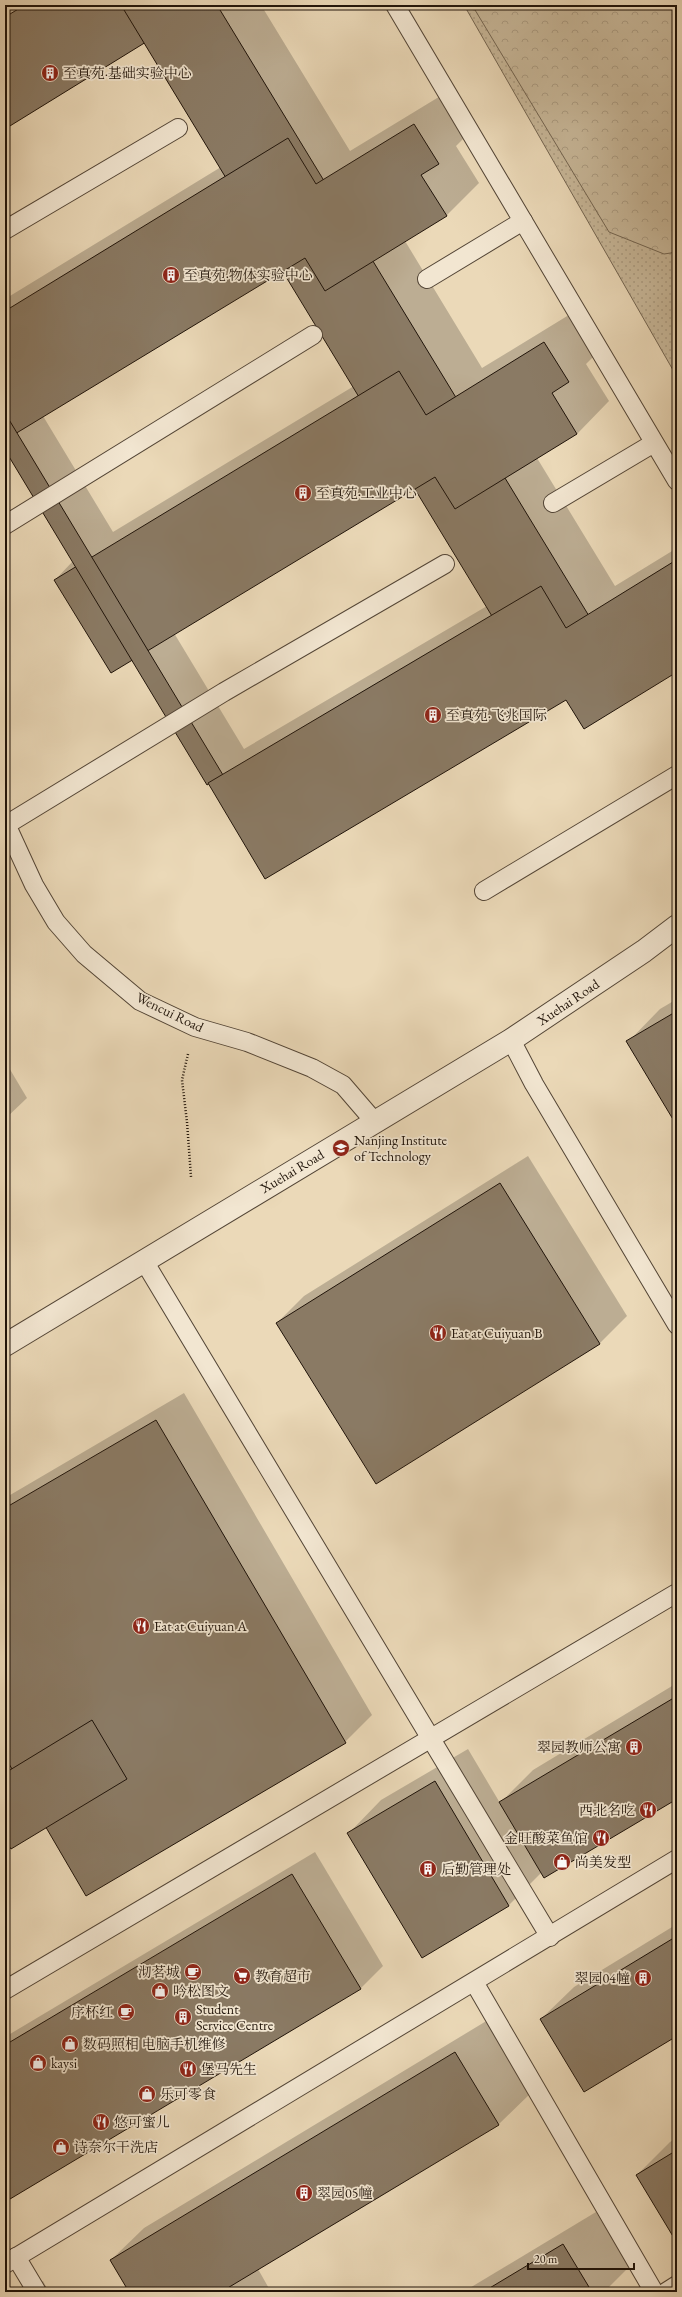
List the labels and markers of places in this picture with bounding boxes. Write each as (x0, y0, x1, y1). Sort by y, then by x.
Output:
building icon: 至真苑·基础实验中心 (40, 63, 60, 83)
place label: 至真苑·基础实验中心 (63, 64, 192, 82)
building icon: 至真苑·物体实验中心 (161, 265, 181, 285)
place label: 至真苑·物体实验中心 (184, 266, 313, 284)
building icon: 至真苑·工业中心 (293, 483, 313, 503)
place label: 至真苑·工业中心 (316, 484, 417, 502)
building icon: 至真苑·飞兆国际 (423, 705, 443, 725)
place label: 至真苑·飞兆国际 (446, 706, 547, 724)
place label: Nanjing Institute of Technology (354, 1131, 448, 1165)
school or university icon: Nanjing Institute of Technology (331, 1138, 351, 1158)
restaurant icon: Eat at Cuiyuan B (428, 1323, 448, 1343)
place label: Eat at Cuiyuan B (451, 1324, 542, 1342)
restaurant icon: Eat at Cuiyuan A (131, 1616, 151, 1636)
place label: Eat at Cuiyuan A (154, 1617, 247, 1635)
building icon: 翠园教师公寓 (624, 1737, 644, 1757)
place label: 翠园教师公寓 (537, 1738, 621, 1756)
restaurant icon: 西北名吃 (638, 1800, 658, 1820)
place label: 西北名吃 (579, 1801, 635, 1819)
restaurant icon: 金旺酸菜鱼馆 (591, 1828, 611, 1848)
place label: 金旺酸菜鱼馆 (504, 1829, 588, 1847)
shop icon: 尚美发型 (552, 1852, 572, 1872)
place label: 尚美发型 (575, 1853, 631, 1871)
building icon: 后勤管理处 (418, 1859, 438, 1879)
place label: 后勤管理处 (441, 1860, 511, 1878)
cafe icon: 沏茗城 (183, 1962, 203, 1982)
place label: 沏茗城 (138, 1963, 180, 1981)
supermarket icon: 教育超市 (232, 1966, 252, 1986)
place label: 教育超市 (255, 1967, 311, 1985)
building icon: 翠园04幢 (633, 1968, 653, 1988)
place label: 翠园04幢 (575, 1969, 630, 1987)
shop icon: 吟松图文 (150, 1981, 170, 2001)
place label: 吟松图文 (173, 1982, 229, 2000)
place label: Student Service Centre (196, 2000, 274, 2034)
cafe icon: 序杯红 (116, 2002, 136, 2022)
place label: 序杯红 (71, 2003, 113, 2021)
building icon: Student Service Centre (173, 2007, 193, 2027)
shop icon: 数码照相 电脑手机维修 (60, 2034, 80, 2054)
place label: 数码照相 电脑手机维修 (83, 2035, 226, 2053)
shop icon: kaysi (28, 2053, 48, 2073)
place label: kaysi (51, 2054, 78, 2072)
restaurant icon: 堡马先生 (178, 2059, 198, 2079)
place label: 堡马先生 (201, 2060, 257, 2078)
shop icon: 乐可零食 (137, 2084, 157, 2104)
place label: 乐可零食 (160, 2085, 216, 2103)
restaurant icon: 悠可蜜儿 (91, 2112, 111, 2132)
place label: 悠可蜜儿 (114, 2113, 170, 2131)
shop icon: 诗奈尔干洗店 (51, 2137, 71, 2157)
place label: 诗奈尔干洗店 (74, 2138, 158, 2156)
building icon: 翠园05幢 (294, 2183, 314, 2203)
place label: 翠园05幢 (317, 2184, 372, 2202)

